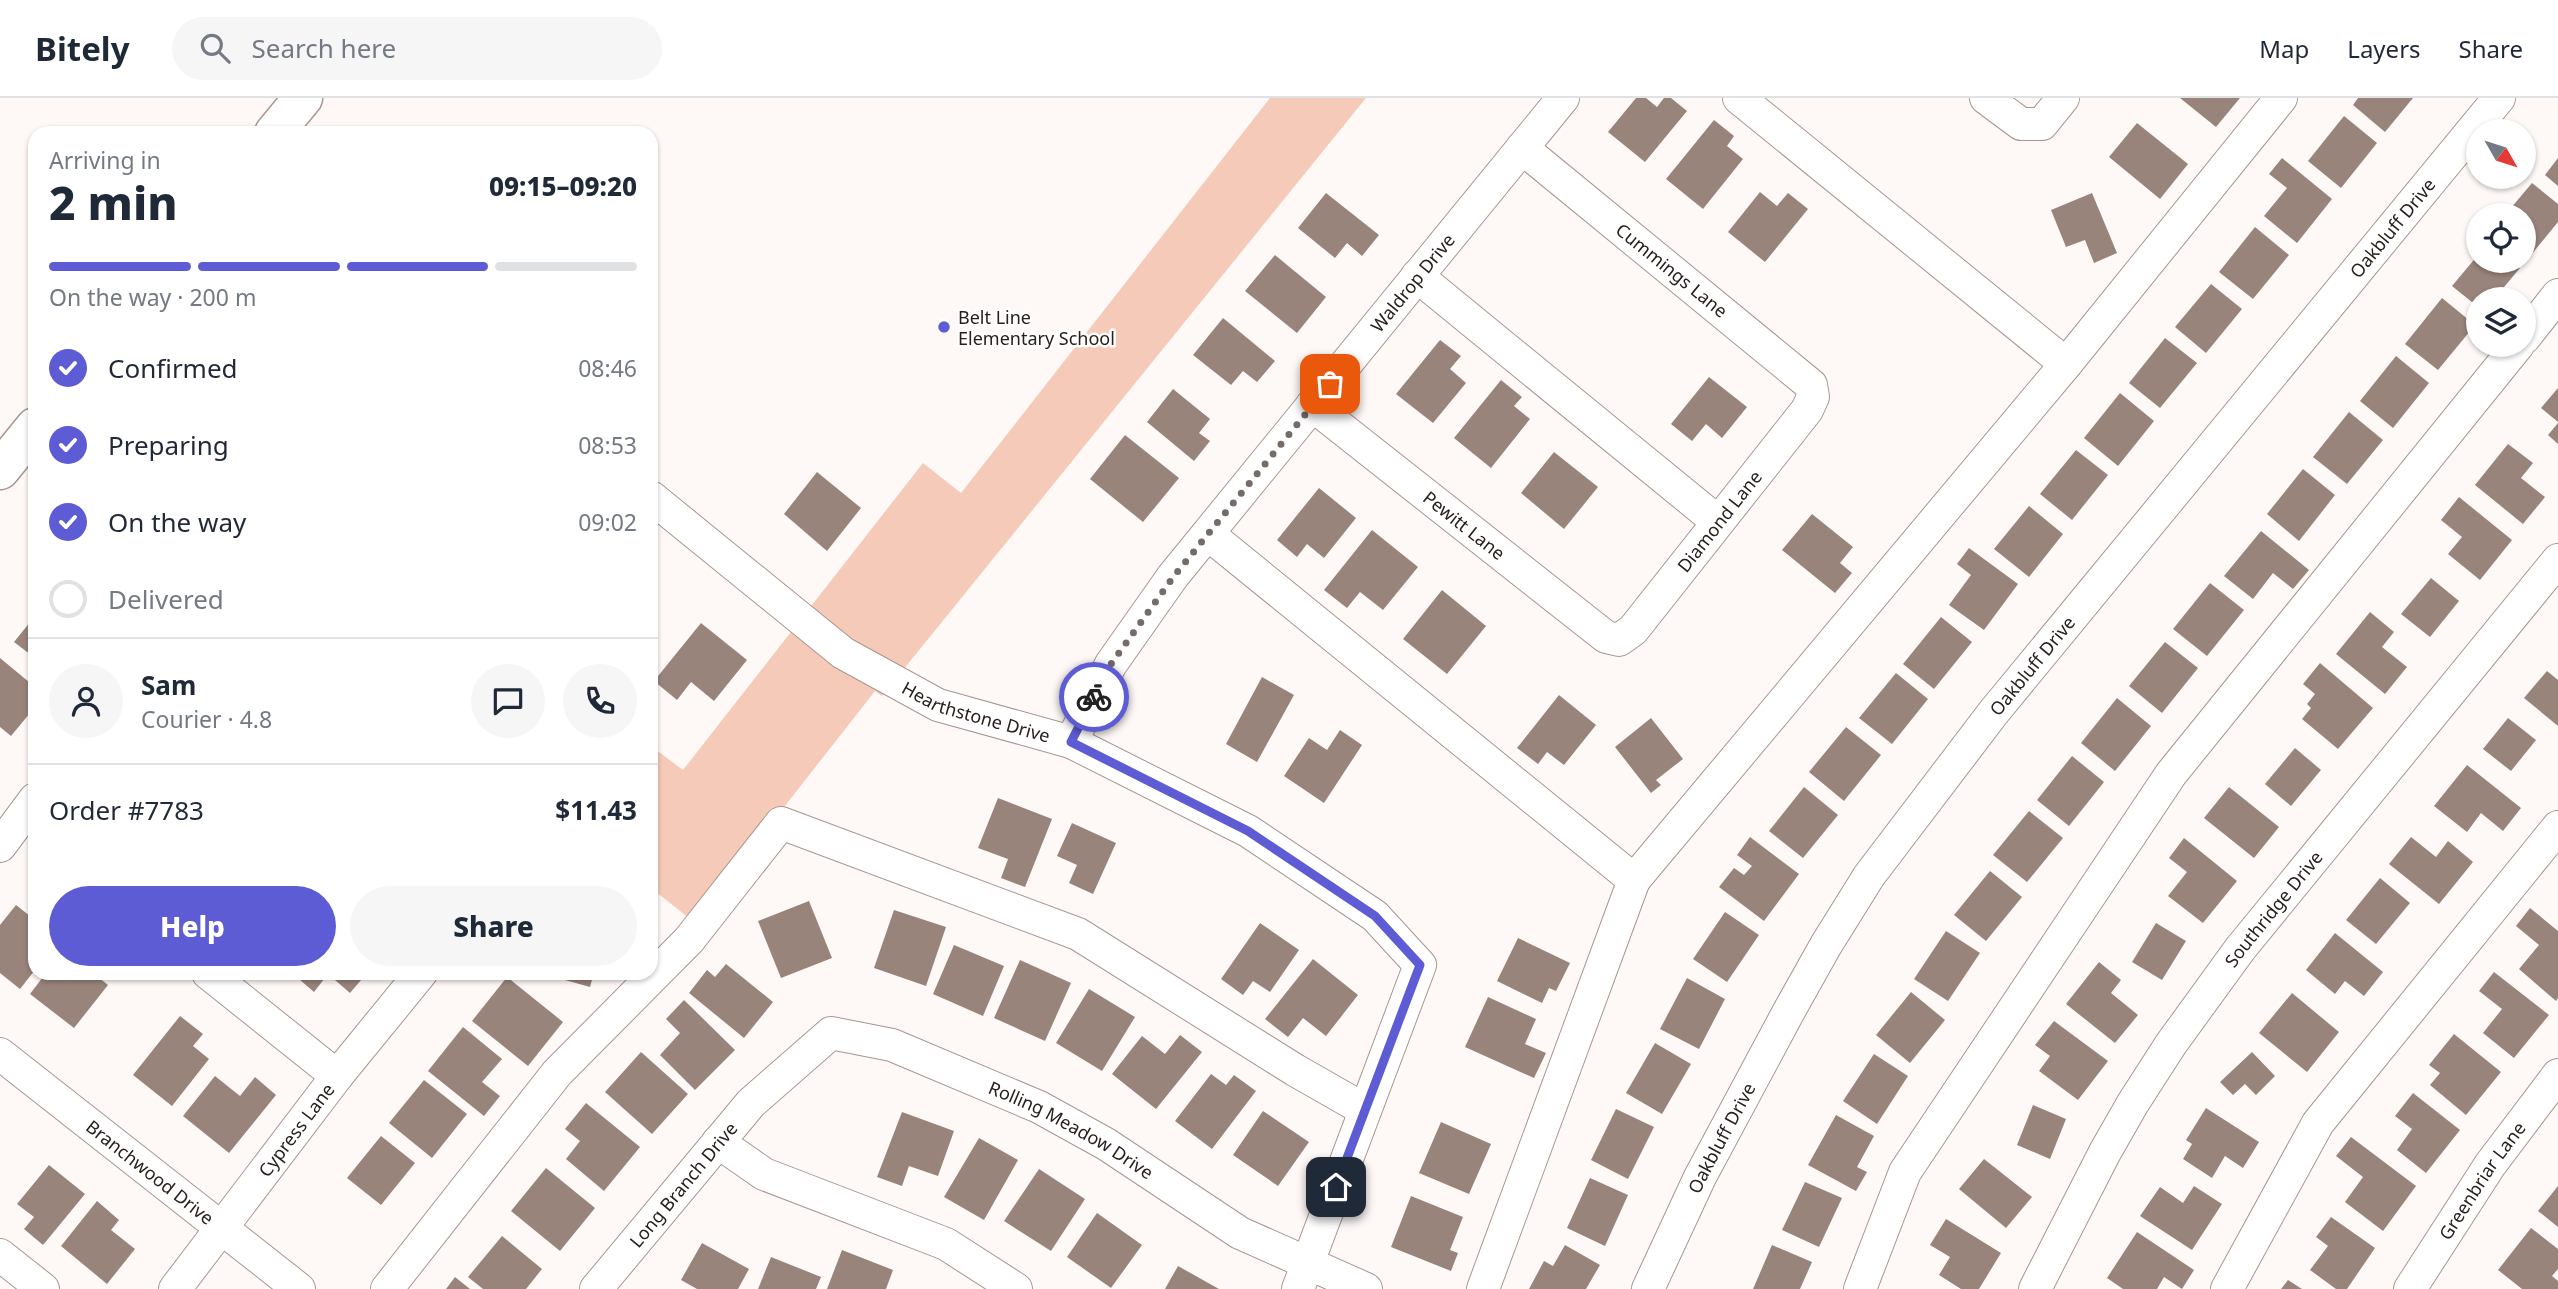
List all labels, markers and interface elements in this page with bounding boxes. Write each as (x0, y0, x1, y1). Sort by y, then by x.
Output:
search box (172, 17, 662, 80)
text: Bitely (35, 26, 130, 71)
icon: search (196, 29, 234, 67)
text: Search here (252, 30, 396, 66)
text: Map (2259, 32, 2309, 65)
text: Layers (2347, 32, 2421, 65)
text: Share (2459, 32, 2523, 65)
north arrow (2466, 119, 2536, 189)
map controls (2466, 119, 2536, 357)
text: Arriving in (49, 144, 161, 176)
text: 09:15–09:20 (489, 168, 637, 204)
text: 2 min (49, 171, 178, 233)
street label: Oakbluff Drive (2344, 173, 2440, 283)
button: locate (2466, 203, 2536, 273)
street label: Cummings Lane (1611, 218, 1733, 322)
street label: Waldrop Drive (1365, 228, 1460, 337)
text: On the way · 200 m (49, 281, 256, 313)
button: layers (2466, 287, 2536, 357)
place label: Belt Line Elementary School (958, 305, 1115, 350)
marker: Belt Line Elementary School (936, 319, 952, 335)
icon: check (49, 349, 87, 387)
text: Confirmed (108, 350, 238, 386)
text: 08:46 (578, 352, 637, 384)
pin (1300, 354, 1360, 414)
icon: bag (1311, 365, 1349, 403)
icon: check (49, 426, 87, 464)
text: Preparing (108, 427, 229, 463)
text: 08:53 (578, 429, 637, 461)
street label: Diamond Lane (1672, 465, 1767, 577)
street label: Pewitt Lane (1418, 485, 1510, 565)
icon: check (49, 503, 87, 541)
text: On the way (108, 504, 246, 540)
text: 09:02 (578, 506, 637, 538)
text: Delivered (108, 581, 224, 617)
street label: Oakbluff Drive (1984, 611, 2080, 720)
courier (1059, 662, 1129, 732)
button: person (49, 664, 123, 738)
button: chat (471, 664, 545, 738)
button: phone (563, 664, 637, 738)
text: Sam (141, 667, 196, 703)
street label: Hearthstone Drive (898, 676, 1053, 748)
icon: bike (1075, 678, 1113, 716)
text: Courier · 4.8 (141, 703, 272, 735)
text: Order #7783 (49, 792, 204, 828)
text: $11.43 (555, 792, 637, 828)
street label: Southridge Drive (2219, 846, 2328, 972)
button: Help (49, 886, 336, 966)
button: Share (350, 886, 637, 966)
street label: Rolling Meadow Drive (985, 1075, 1158, 1184)
street label: Cypress Lane (253, 1078, 339, 1182)
street label: Oakbluff Drive (1682, 1078, 1761, 1197)
street label: Branchwood Drive (81, 1114, 219, 1230)
street label: Long Branch Drive (624, 1117, 742, 1252)
street label: Greenbriar Lane (2433, 1117, 2531, 1244)
pin (1306, 1157, 1366, 1217)
icon: home (1317, 1168, 1355, 1206)

